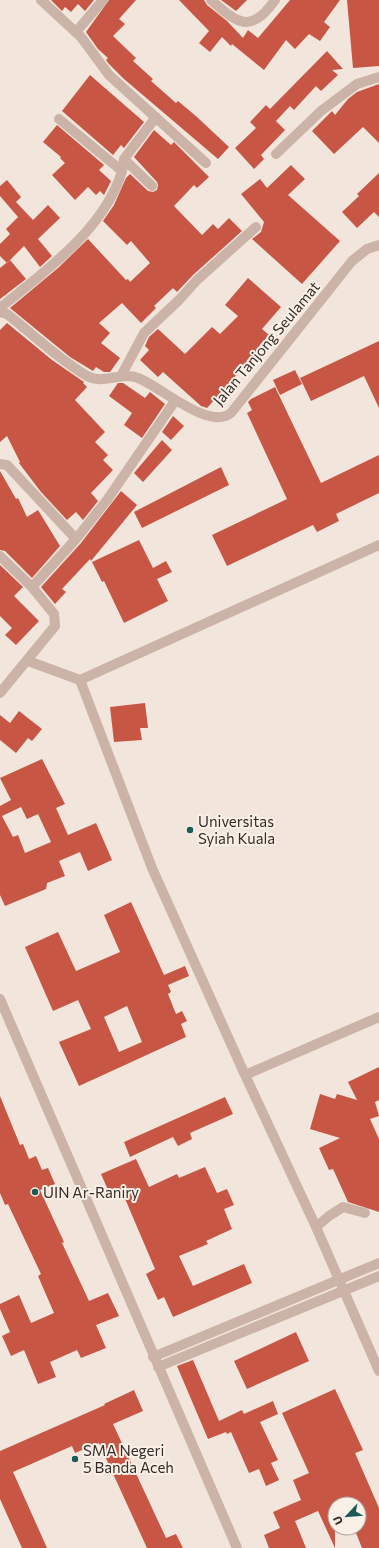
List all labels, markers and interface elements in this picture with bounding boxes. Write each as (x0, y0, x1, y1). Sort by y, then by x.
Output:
street label: Jalan Tanjong Seulamat (209, 277, 323, 409)
place label: Universitas Syiah Kuala (198, 812, 275, 847)
marker: Universitas Syiah Kuala (185, 825, 195, 835)
place label: UIN Ar-Raniry (43, 1183, 139, 1201)
marker: UIN Ar-Raniry (30, 1187, 40, 1197)
place label: SMA Negeri 5 Banda Aceh (83, 1441, 174, 1476)
marker: SMA Negeri 5 Banda Aceh (70, 1454, 80, 1464)
north arrow (327, 1496, 367, 1536)
text: U (330, 1514, 345, 1527)

